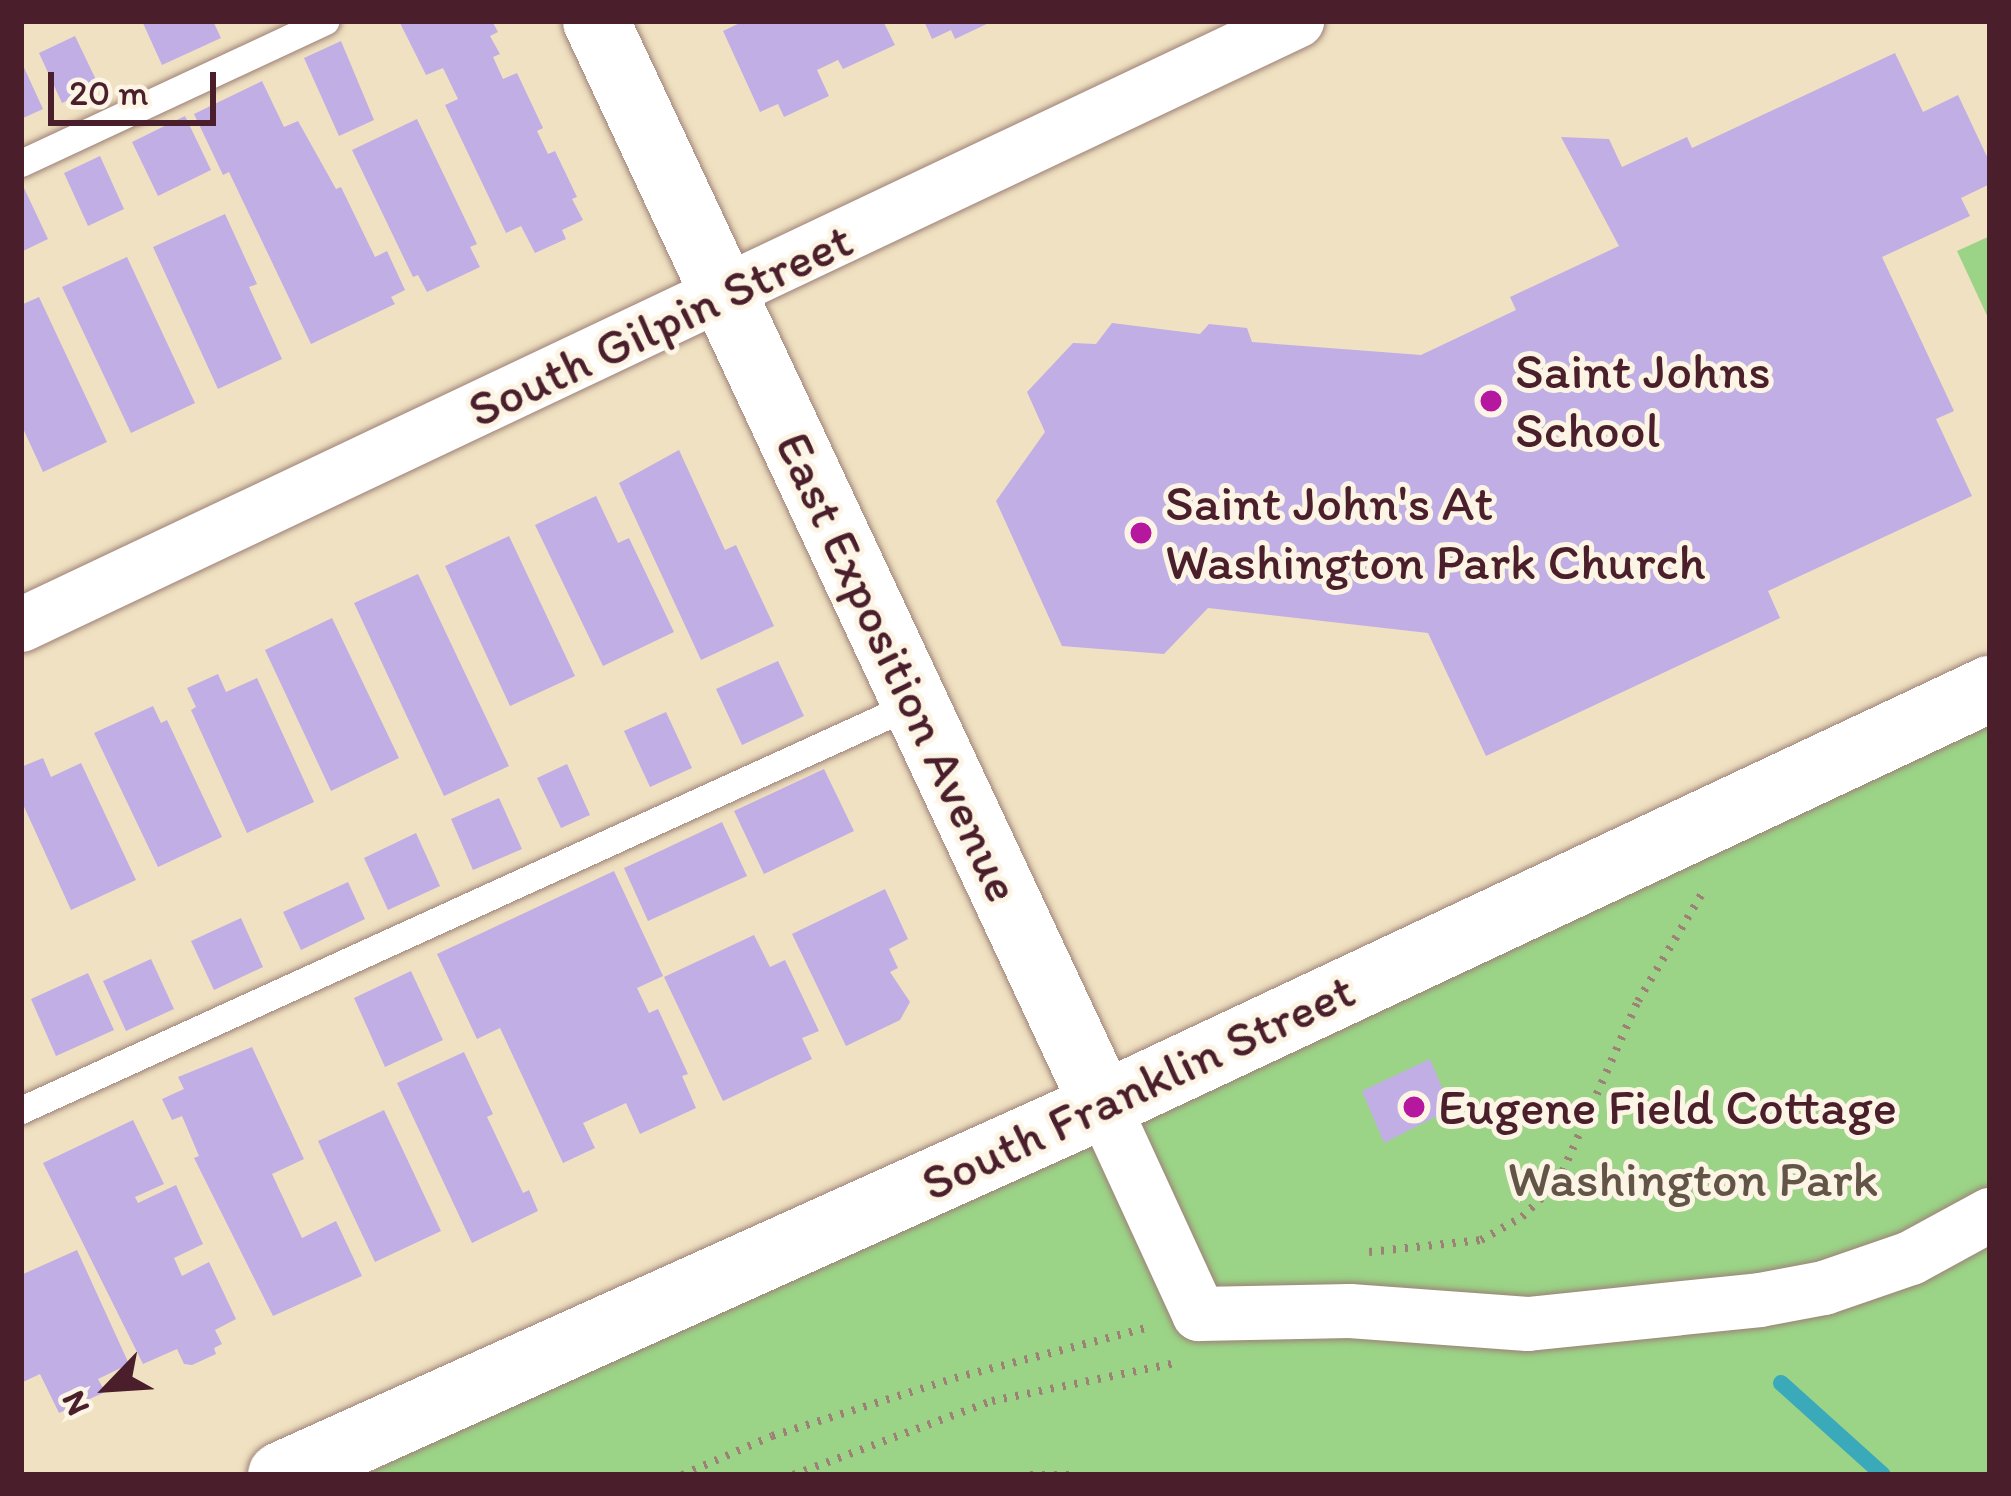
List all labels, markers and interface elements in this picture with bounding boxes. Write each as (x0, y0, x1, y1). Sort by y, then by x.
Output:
scale bar (54, 48, 222, 122)
text: 20 m (69, 71, 149, 114)
street label: South Gilpin Street (459, 209, 861, 441)
place label: Saint Johns School (1515, 341, 1770, 461)
marker: Saint Johns School (1478, 388, 1504, 414)
street label: East Exposition Avenue (764, 426, 1032, 908)
place label: Saint John's At Washington Park Church (1165, 473, 1706, 593)
marker: Saint John's At Washington Park Church (1128, 520, 1154, 546)
street label: South Franklin Street (914, 961, 1362, 1213)
place label: Eugene Field Cottage (1438, 1076, 1895, 1138)
marker: Eugene Field Cottage (1401, 1094, 1427, 1120)
park label: Washington Park (1508, 1148, 1878, 1210)
north arrow (48, 1328, 168, 1448)
text: N (53, 1385, 97, 1422)

